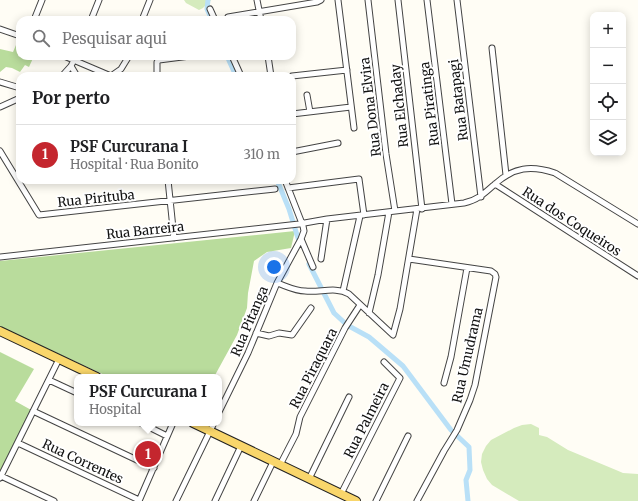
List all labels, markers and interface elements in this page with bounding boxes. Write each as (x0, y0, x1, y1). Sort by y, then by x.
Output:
map controls (590, 12, 626, 156)
button: + (590, 12, 626, 48)
search box (16, 16, 296, 60)
icon: search (30, 27, 52, 49)
text: Pesquisar aqui (62, 29, 167, 48)
button: − (590, 48, 626, 84)
street label: Rua Dona Elvira (356, 56, 385, 158)
street label: Rua Batapagi (445, 58, 472, 142)
street label: Rua Piratinga (416, 61, 443, 147)
street label: Rua Elchaday (387, 63, 412, 148)
button: locate (590, 84, 626, 120)
text: Por perto (32, 87, 110, 109)
button: layers (590, 120, 626, 156)
text: PSF Curcurana I (70, 137, 188, 156)
text: 1 (42, 146, 48, 163)
text: 310 m (243, 146, 280, 163)
text: Hospital · Rua Bonito (70, 156, 199, 173)
street label: Rua dos Coqueiros (519, 183, 624, 260)
street label: Rua Pirituba (57, 186, 135, 211)
street label: Rua Barreira (105, 218, 185, 243)
your location (264, 257, 284, 277)
street label: Rua Pitanga (227, 283, 272, 359)
street label: Rua Umudrama (448, 306, 487, 405)
street label: Rua Piraquara (286, 325, 341, 411)
popup (74, 374, 222, 426)
street label: Rua Palmeira (340, 379, 393, 461)
text: PSF Curcurana I (89, 382, 207, 401)
text: Hospital (89, 401, 141, 418)
street label: Rua Correntes (39, 435, 126, 488)
pin: 1 (135, 439, 161, 469)

